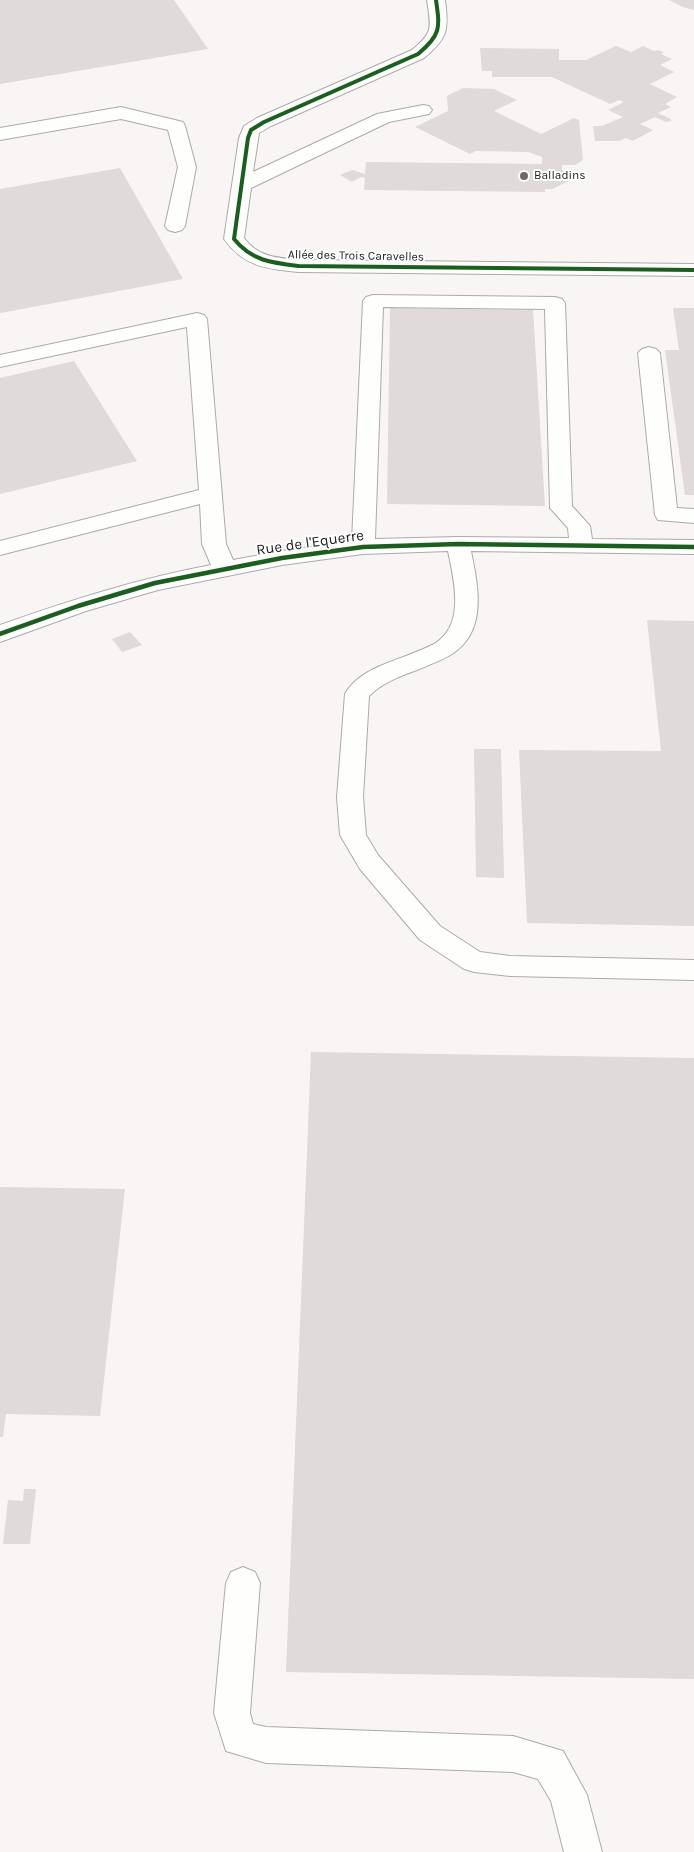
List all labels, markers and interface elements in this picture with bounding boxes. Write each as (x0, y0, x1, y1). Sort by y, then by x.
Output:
place label: Balladins (534, 169, 586, 183)
marker: Balladins (518, 170, 530, 182)
street label: Allée des Trois Caravelles (288, 248, 424, 264)
street label: Rue de l'Equerre (255, 527, 365, 559)

